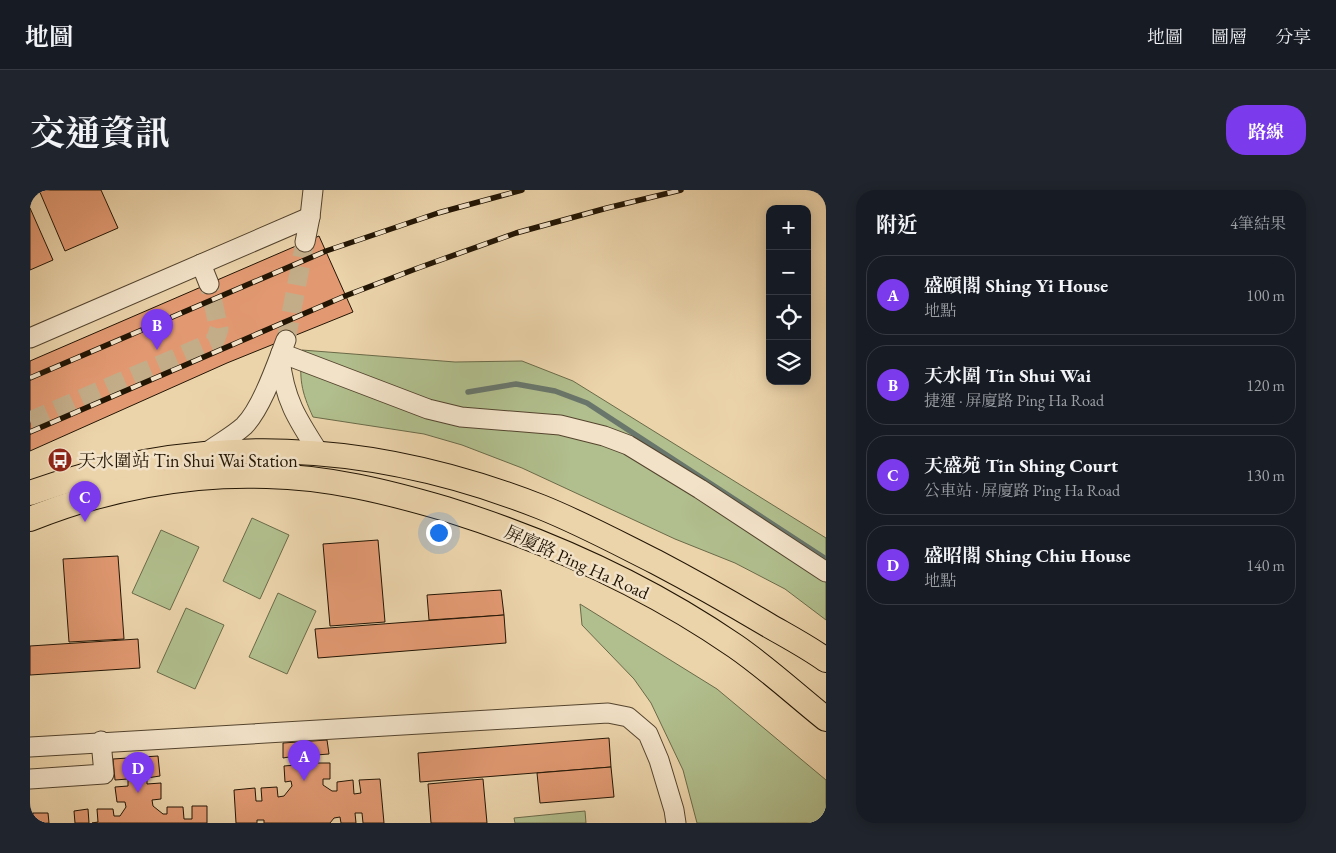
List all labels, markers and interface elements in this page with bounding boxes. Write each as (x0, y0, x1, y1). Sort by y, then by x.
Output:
text: 地圖 (25, 21, 73, 52)
text: 地圖 (1147, 25, 1183, 48)
text: 圖層 (1211, 25, 1247, 48)
text: 分享 (1275, 25, 1311, 48)
button: 路線 (1226, 105, 1306, 155)
text: 交通資訊 (30, 110, 170, 155)
map controls (766, 205, 811, 385)
button: + (766, 205, 811, 250)
text: 附近 (876, 211, 918, 238)
text: 4筆結果 (1230, 213, 1286, 234)
button: − (766, 250, 811, 295)
text: 盛頤閣 Shing Yi House (924, 273, 1108, 298)
text: A (887, 285, 899, 306)
text: 100 m (1246, 285, 1285, 306)
button: locate (766, 295, 811, 340)
text: 地點 (924, 300, 956, 321)
pin: B (141, 309, 173, 350)
button: layers (766, 340, 811, 385)
text: 天水圍 Tin Shui Wai (924, 363, 1091, 388)
text: B (888, 375, 898, 396)
text: 120 m (1246, 375, 1285, 396)
text: 捷運 · 屏廈路 Ping Ha Road (924, 390, 1104, 411)
bus stop icon: 天水圍站 Tin Shui Wai Station (47, 447, 73, 473)
place label: 天水圍站 Tin Shui Wai Station (78, 449, 298, 472)
text: 天盛苑 Tin Shing Court (924, 453, 1118, 478)
text: C (887, 465, 899, 486)
text: 130 m (1246, 465, 1285, 486)
text: 公車站 · 屏廈路 Ping Ha Road (924, 480, 1120, 501)
pin: C (69, 481, 101, 522)
your location (426, 520, 452, 546)
street label: 屏廈路 Ping Ha Road (501, 520, 654, 605)
text: 盛昭閣 Shing Chiu House (924, 543, 1131, 568)
text: D (887, 555, 899, 576)
text: 140 m (1246, 555, 1285, 576)
text: 地點 (924, 570, 956, 591)
pin: A (288, 740, 320, 781)
pin: D (122, 752, 154, 793)

